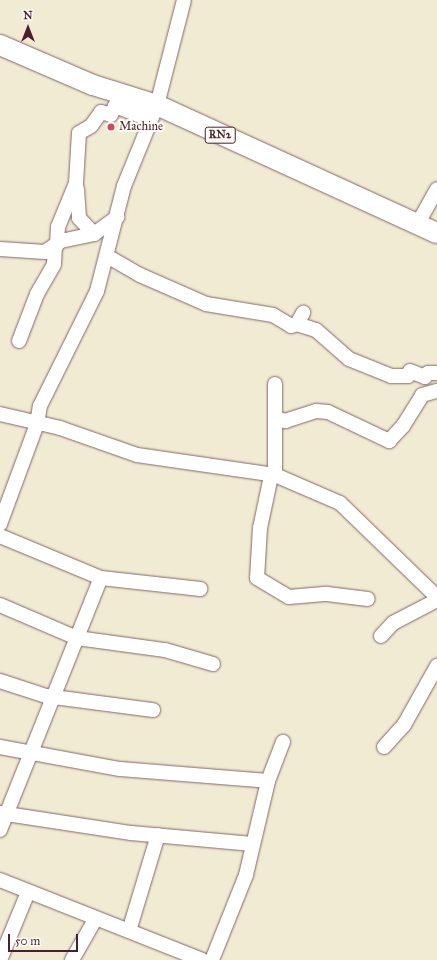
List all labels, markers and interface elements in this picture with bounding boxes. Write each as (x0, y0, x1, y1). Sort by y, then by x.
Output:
north arrow (8, 8, 48, 48)
text: N (23, 9, 33, 22)
place label: Machine (119, 120, 163, 134)
marker: Machine (106, 122, 116, 132)
road number: RN2 (204, 126, 236, 144)
scale bar (10, 926, 80, 952)
text: 50 m (15, 934, 40, 948)

